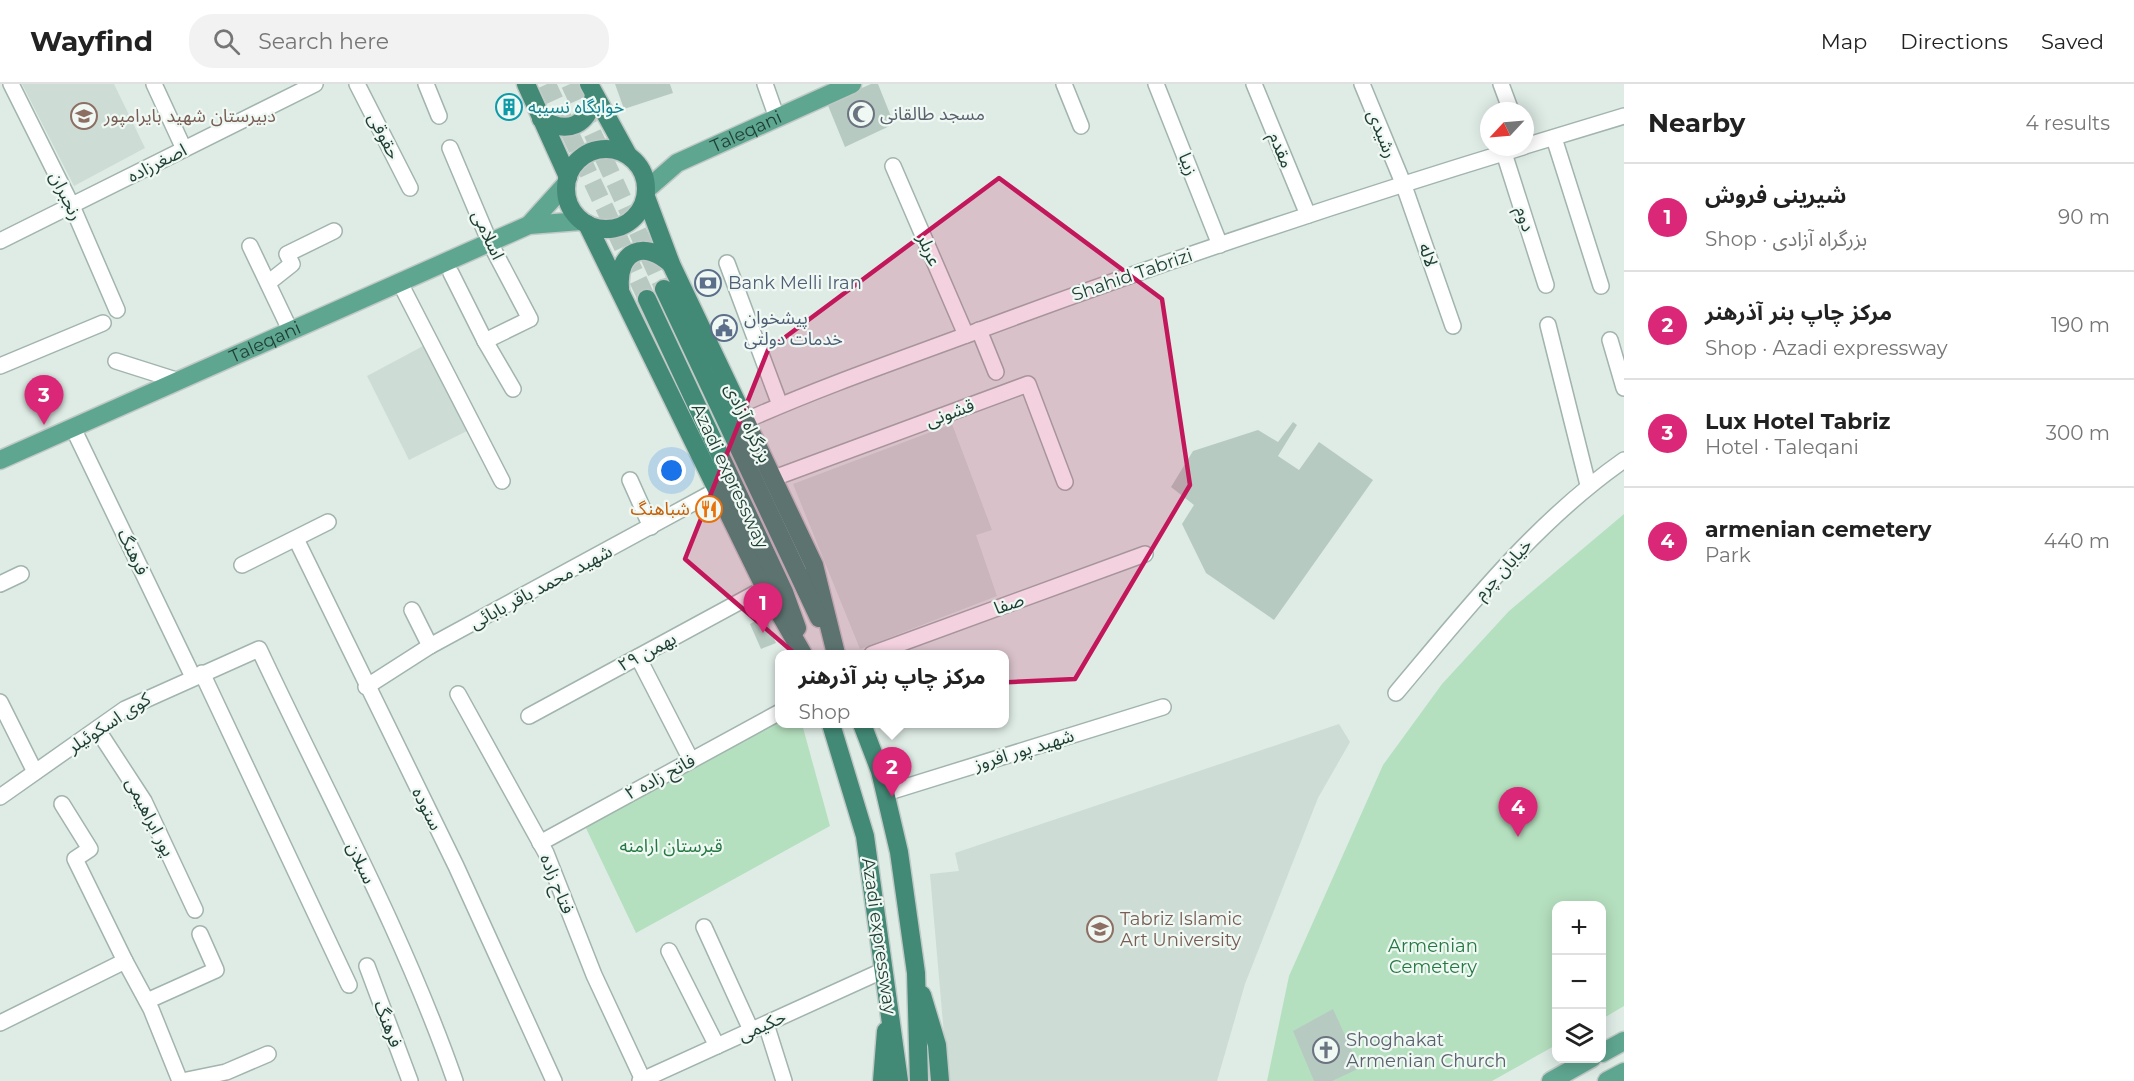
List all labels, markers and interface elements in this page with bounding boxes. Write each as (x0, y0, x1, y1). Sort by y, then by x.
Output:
search box (189, 14, 609, 68)
text: Wayfind (30, 24, 153, 58)
icon: search (210, 25, 243, 58)
text: Search here (258, 28, 389, 55)
text: Map (1821, 29, 1867, 54)
text: Directions (1900, 29, 2008, 54)
text: Saved (2041, 29, 2104, 54)
building icon: خوابگاه نسیبه (494, 92, 524, 122)
place label: خوابگاه نسیبه (528, 96, 624, 118)
mosque icon: مسجد طالقانی (846, 99, 876, 129)
school or university icon: دبیرستان شهید بایرامپور (69, 101, 99, 131)
north arrow (1480, 102, 1534, 156)
place label: مسجد طالقانی (880, 103, 985, 125)
place label: دبیرستان شهید بایرامپور (103, 105, 276, 127)
street label: Taleqani (707, 106, 785, 157)
street label: رشیدی (1362, 107, 1402, 161)
text: Nearby (1648, 107, 1745, 139)
street label: حقوقی (363, 109, 405, 163)
text: 4 results (2025, 111, 2110, 135)
street label: مقدم (1261, 129, 1298, 172)
street label: اصغرزاده (124, 139, 190, 187)
street label: زیبا (1174, 149, 1202, 179)
street label: رنجبران (45, 168, 87, 224)
text: شیرینی فروش (1705, 182, 1846, 209)
street label: دوم (1508, 204, 1539, 235)
text: 1 (1664, 205, 1671, 229)
text: 90 m (2058, 205, 2110, 229)
street label: اسلامی (467, 207, 509, 263)
text: Shop · بزرگراه آزادی (1705, 227, 1867, 251)
street label: عربلر (912, 230, 946, 269)
street label: لاله (1414, 240, 1442, 270)
street label: Shahid Tabrizi (1069, 244, 1195, 306)
bank icon: Bank Melli Iran (693, 268, 723, 298)
place label: Bank Melli Iran (728, 272, 862, 294)
text: مرکز چاپ بنر آذرهنر (1705, 299, 1892, 326)
place label: پیشخوان خدمات دولتی (744, 307, 843, 350)
public building icon: پیشخوان خدمات دولتی (709, 313, 739, 343)
text: 2 (1662, 313, 1673, 337)
text: 190 m (2051, 313, 2110, 337)
street label: Taleqani (226, 317, 304, 368)
text: Shop · Azadi expressway (1705, 336, 1948, 360)
pin: 3 (24, 376, 63, 425)
street label: بزرگراه آزادی (720, 380, 776, 466)
street label: قشونی (923, 394, 977, 432)
street label: Azadi expressway (687, 400, 773, 552)
text: Lux Hotel Tabriz (1705, 408, 1891, 435)
text: 3 (1662, 421, 1673, 445)
text: 300 m (2046, 421, 2110, 445)
text: Hotel · Taleqani (1705, 435, 1859, 459)
your location (657, 456, 686, 485)
restaurant icon: شباهنگ (694, 494, 724, 524)
place label: شباهنگ (630, 498, 690, 520)
text: armenian cemetery (1705, 516, 1931, 543)
street label: فرهنگ (112, 525, 154, 579)
text: 4 (1661, 529, 1674, 553)
text: 440 m (2044, 529, 2110, 553)
street label: خیابان چرم (1469, 534, 1539, 606)
street label: شهید محمد باقر بابائی (466, 540, 616, 634)
text: Park (1705, 543, 1751, 567)
pin: 1 (744, 584, 783, 633)
street label: صفا (991, 588, 1027, 620)
street label: ۲۹ بهمن (614, 628, 680, 676)
popup (775, 650, 1009, 728)
text: مرکز چاپ بنر آذرهنر (799, 663, 985, 690)
street label: کوی اسکوئیلر (63, 688, 155, 758)
text: Shop (799, 700, 850, 724)
street label: شهید پور افروز (970, 724, 1077, 776)
pin: 2 (872, 748, 912, 797)
street label: فاتح زاده ۲ (621, 749, 700, 806)
street label: پور ابراهیمی (121, 774, 179, 860)
street label: ستوده (407, 784, 447, 834)
pin: 4 (1498, 788, 1538, 837)
park label: قبرستان ارامنه (619, 835, 723, 857)
street label: سبلان (342, 839, 380, 887)
street label: فتاح زاده (533, 851, 579, 918)
street label: Azadi expressway (857, 856, 901, 1016)
map controls (1552, 901, 1606, 1063)
button: + (1552, 901, 1606, 955)
place label: Tabriz Islamic Art University (1120, 908, 1242, 951)
school or university icon: Tabriz Islamic Art University (1085, 914, 1115, 944)
park label: Armenian Cemetery (1388, 935, 1478, 978)
button: − (1552, 955, 1606, 1009)
street label: فرهنگ (369, 997, 407, 1051)
street label: حکیمی (735, 1006, 789, 1046)
button: layers (1552, 1009, 1606, 1063)
place label: Shoghakat Armenian Church (1346, 1029, 1507, 1072)
church icon: Shoghakat Armenian Church (1311, 1035, 1341, 1065)

